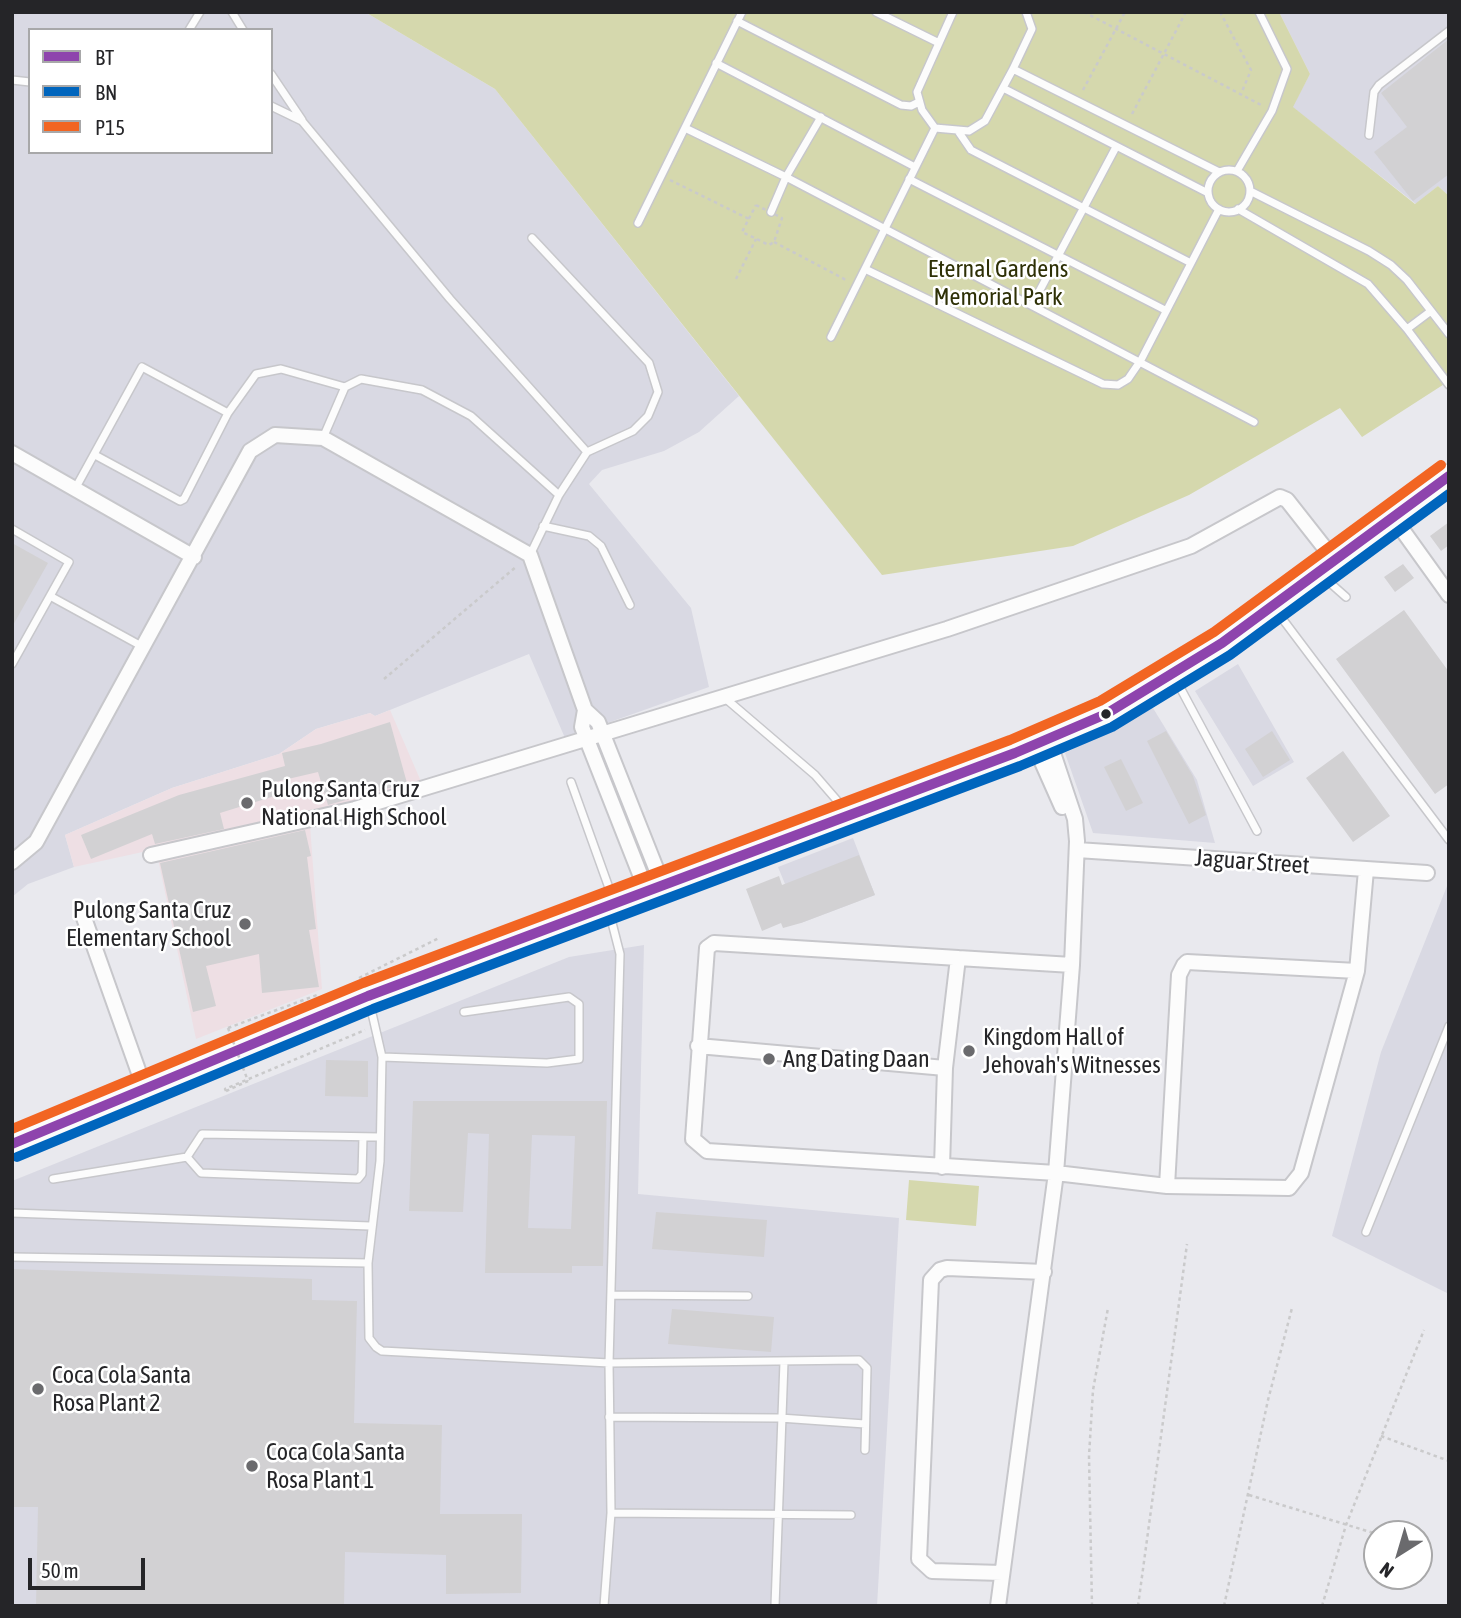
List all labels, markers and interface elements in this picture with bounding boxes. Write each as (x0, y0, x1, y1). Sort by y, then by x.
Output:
legend (28, 28, 273, 154)
text: BT (95, 45, 114, 69)
text: BN (95, 80, 117, 104)
text: P15 (95, 115, 125, 139)
park label: Eternal Gardens Memorial Park (928, 255, 1068, 311)
unlabelled marker (1099, 707, 1113, 721)
place label: Pulong Santa Cruz National High School (261, 775, 447, 831)
marker: Pulong Santa Cruz National High School (239, 795, 255, 811)
street label: Jaguar Street (1194, 844, 1310, 880)
place label: Pulong Santa Cruz Elementary School (66, 896, 231, 952)
marker: Pulong Santa Cruz Elementary School (237, 916, 253, 932)
place label: Kingdom Hall of Jehovah's Witnesses (983, 1023, 1161, 1079)
marker: Kingdom Hall of Jehovah's Witnesses (961, 1043, 977, 1059)
place label: Ang Dating Daan (783, 1045, 930, 1073)
marker: Ang Dating Daan (761, 1051, 777, 1067)
place label: Coca Cola Santa Rosa Plant 2 (52, 1361, 191, 1417)
marker: Coca Cola Santa Rosa Plant 2 (30, 1381, 46, 1397)
place label: Coca Cola Santa Rosa Plant 1 (266, 1438, 405, 1494)
marker: Coca Cola Santa Rosa Plant 1 (244, 1458, 260, 1474)
north arrow (1363, 1520, 1433, 1590)
scale bar (32, 1544, 149, 1588)
text: 50 m (41, 1558, 79, 1582)
text: N (1375, 1558, 1398, 1582)

